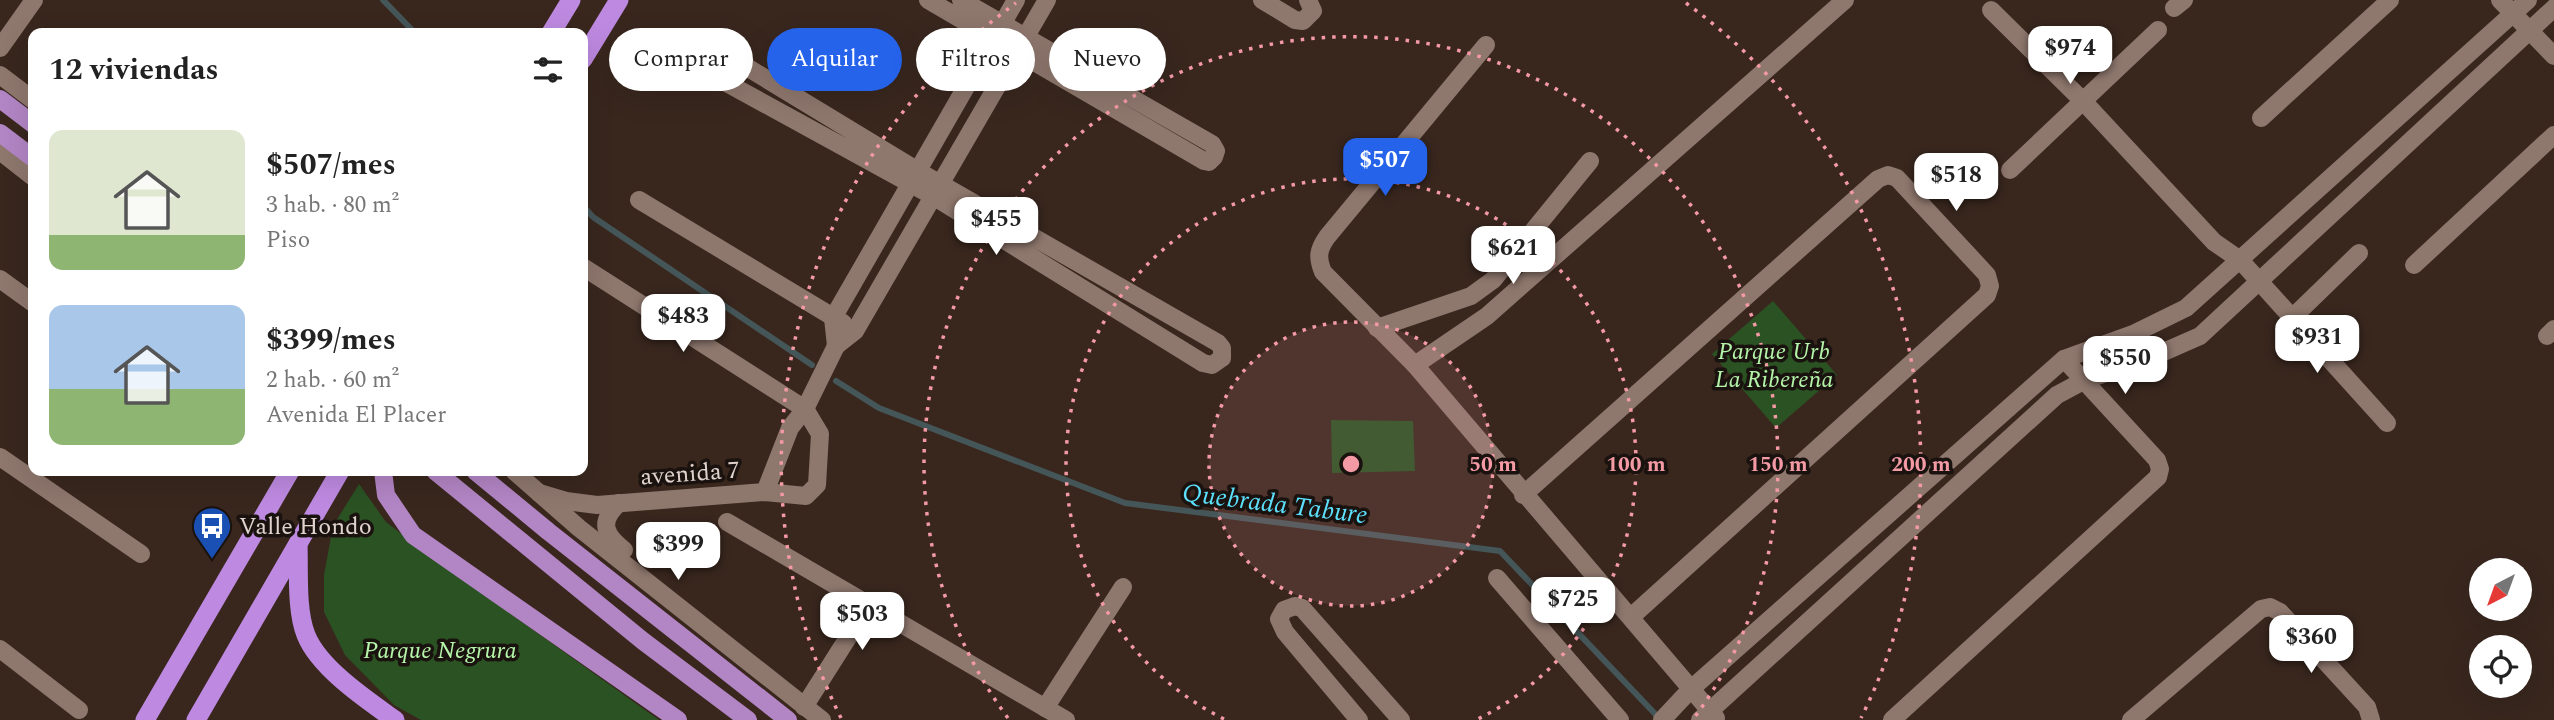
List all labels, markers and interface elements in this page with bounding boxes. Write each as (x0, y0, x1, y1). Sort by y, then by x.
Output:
pin: $974 (2029, 27, 2111, 86)
chip: Comprar (609, 28, 753, 91)
chip: Alquilar (767, 28, 902, 91)
chip: Filtros (916, 28, 1035, 91)
chip: Nuevo (1049, 28, 1166, 91)
text: $974 (2044, 31, 2096, 66)
text: 12 viviendas (49, 47, 219, 93)
icon: filters (529, 51, 567, 89)
pin: $507 (1344, 138, 1426, 198)
text: $507/mes (266, 142, 396, 188)
text: $507 (1359, 143, 1411, 178)
pin: $518 (1915, 154, 1997, 213)
icon: home (105, 158, 189, 242)
text: $518 (1930, 158, 1982, 193)
text: 3 hab. · 80 m² (266, 188, 399, 223)
pin: $455 (955, 198, 1037, 257)
text: $455 (970, 202, 1022, 237)
text: Piso (266, 223, 310, 258)
pin: $621 (1472, 226, 1554, 286)
text: $621 (1487, 231, 1539, 266)
pin: $483 (642, 294, 724, 354)
text: $483 (657, 299, 709, 334)
pin: $931 (2276, 316, 2358, 375)
text: $399/mes (266, 317, 396, 363)
text: $931 (2291, 320, 2343, 355)
icon: home (105, 333, 189, 417)
park label: Parque Urb La Ribereña (1715, 334, 1833, 398)
pin: $550 (2084, 336, 2166, 396)
text: $550 (2099, 341, 2151, 376)
text: 2 hab. · 60 m² (266, 363, 399, 398)
text: Avenida El Placer (266, 398, 446, 433)
text: 50 m (1469, 449, 1517, 481)
text: 100 m (1606, 449, 1666, 481)
text: 150 m (1748, 449, 1808, 481)
text: 200 m (1891, 449, 1951, 481)
centre of rings (1339, 452, 1363, 476)
street label: avenida 7 (639, 453, 741, 495)
water label: Quebrada Tabure (1180, 473, 1370, 535)
bus stop icon: Valle Hondo (191, 505, 233, 560)
place label: Valle Hondo (239, 509, 372, 545)
pin: $399 (637, 522, 719, 582)
text: $399 (652, 527, 704, 562)
north arrow (2469, 558, 2532, 621)
map controls (2469, 558, 2532, 698)
pin: $725 (1532, 578, 1614, 637)
text: $725 (1547, 582, 1599, 617)
pin: $503 (821, 592, 903, 652)
text: $503 (836, 597, 888, 632)
pin: $360 (2270, 616, 2352, 675)
text: $360 (2285, 620, 2337, 655)
park label: Parque Negrura (363, 633, 517, 669)
button: locate (2469, 635, 2532, 698)

